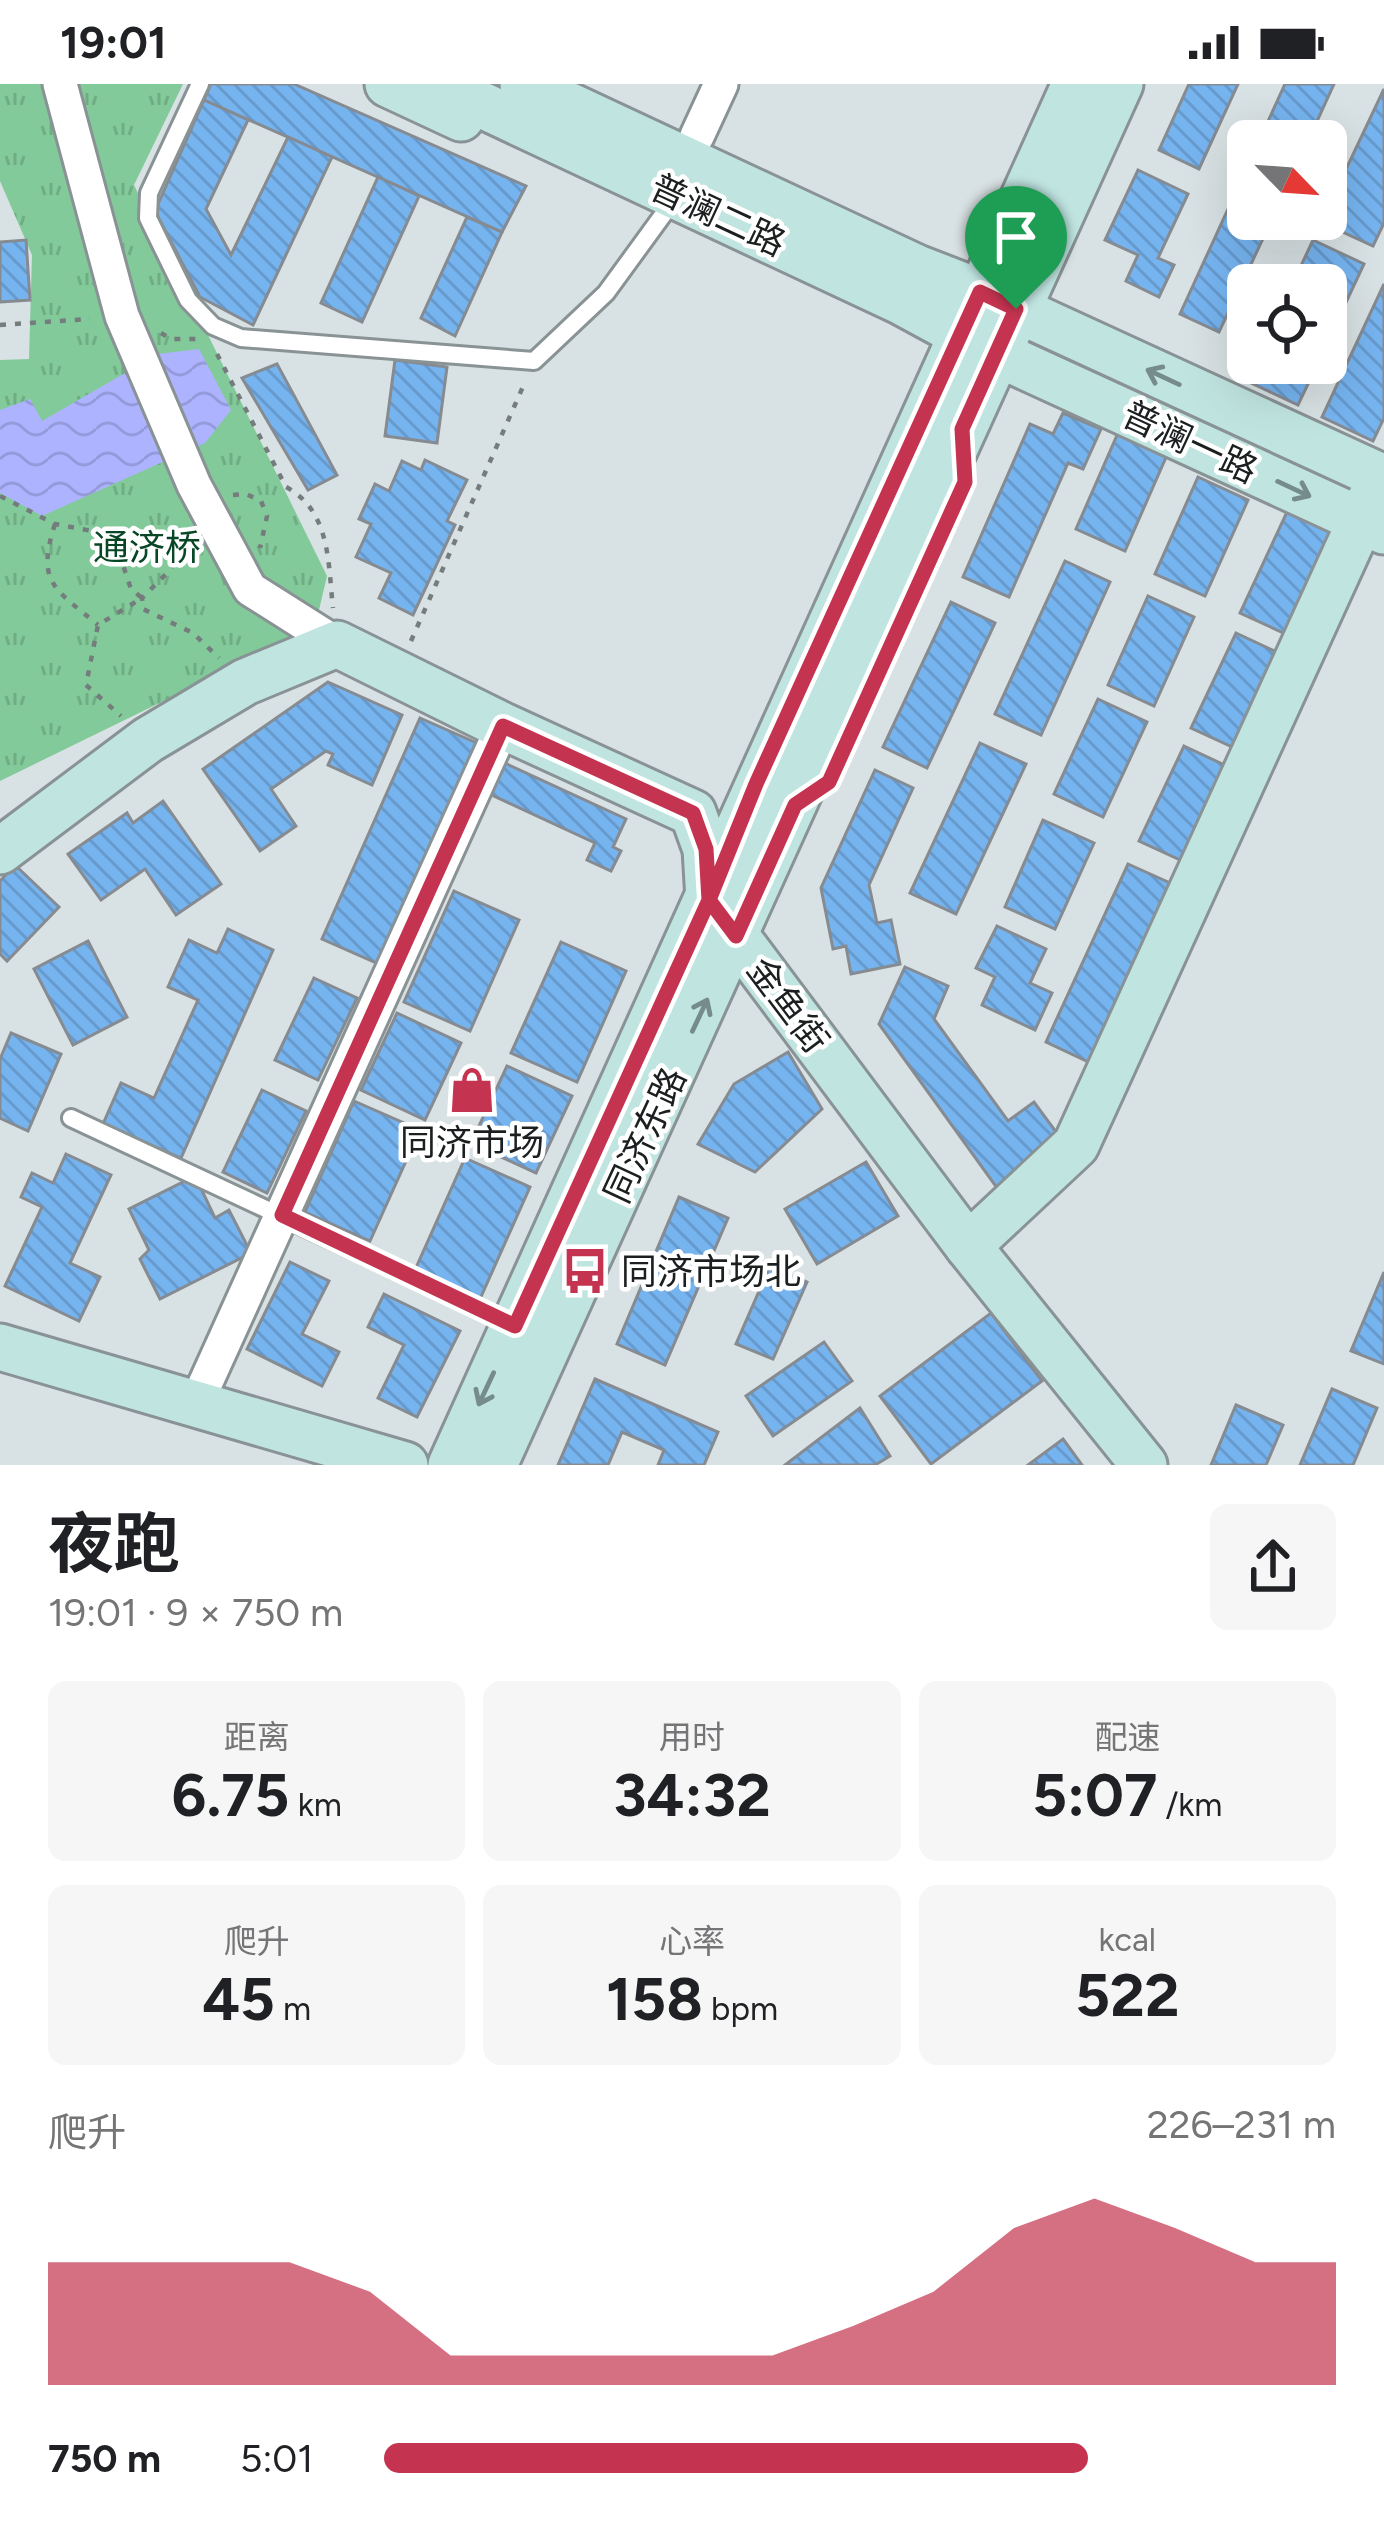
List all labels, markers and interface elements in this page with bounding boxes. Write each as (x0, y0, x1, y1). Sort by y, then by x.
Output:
text: 19:01 (60, 15, 167, 69)
north arrow (1227, 120, 1347, 240)
map controls (1227, 120, 1347, 384)
street label: 普澜二路 (644, 165, 792, 265)
pin (965, 186, 1067, 309)
icon: arrive (983, 204, 1049, 270)
button: locate (1227, 264, 1347, 384)
one-way arrow (1146, 364, 1182, 386)
street label: 普澜一路 (1116, 392, 1264, 492)
one-way arrow (1275, 480, 1311, 502)
park label: 通济桥 (93, 526, 201, 569)
street label: 金鱼街 (738, 949, 838, 1061)
one-way arrow (690, 998, 712, 1034)
street label: 同济东路 (595, 1061, 695, 1209)
shop icon: 同济市场 (447, 1065, 497, 1115)
place label: 同济市场 (400, 1121, 544, 1164)
bus stop icon: 同济市场北 (560, 1246, 610, 1296)
place label: 同济市场北 (621, 1250, 801, 1293)
one-way arrow (474, 1370, 496, 1406)
text: 夜跑 (48, 1504, 180, 1584)
button: share (1210, 1504, 1336, 1630)
text: 19:01 · 9 × 750 m (48, 1589, 343, 1636)
text: 距离 (224, 1718, 290, 1757)
text: 用时 (659, 1718, 725, 1757)
text: 配速 (1094, 1718, 1160, 1757)
text: 6.75 (172, 1759, 289, 1831)
text: 34:32 (613, 1759, 771, 1831)
text: 5:07 (1032, 1759, 1157, 1831)
text: km (289, 1785, 342, 1824)
text: /km (1157, 1785, 1222, 1824)
text: kcal (1099, 1920, 1156, 1959)
text: 爬升 (224, 1922, 290, 1961)
text: 心率 (659, 1922, 725, 1961)
text: 522 (1075, 1959, 1180, 2031)
text: 45 (202, 1963, 275, 2035)
text: 158 (606, 1963, 703, 2035)
text: m (275, 1989, 311, 2028)
text: bpm (703, 1989, 778, 2028)
text: 226–231 m (1147, 2101, 1336, 2148)
text: 爬升 (48, 2109, 126, 2156)
text: 750 m (48, 2435, 161, 2482)
text: 5:01 (240, 2435, 313, 2482)

